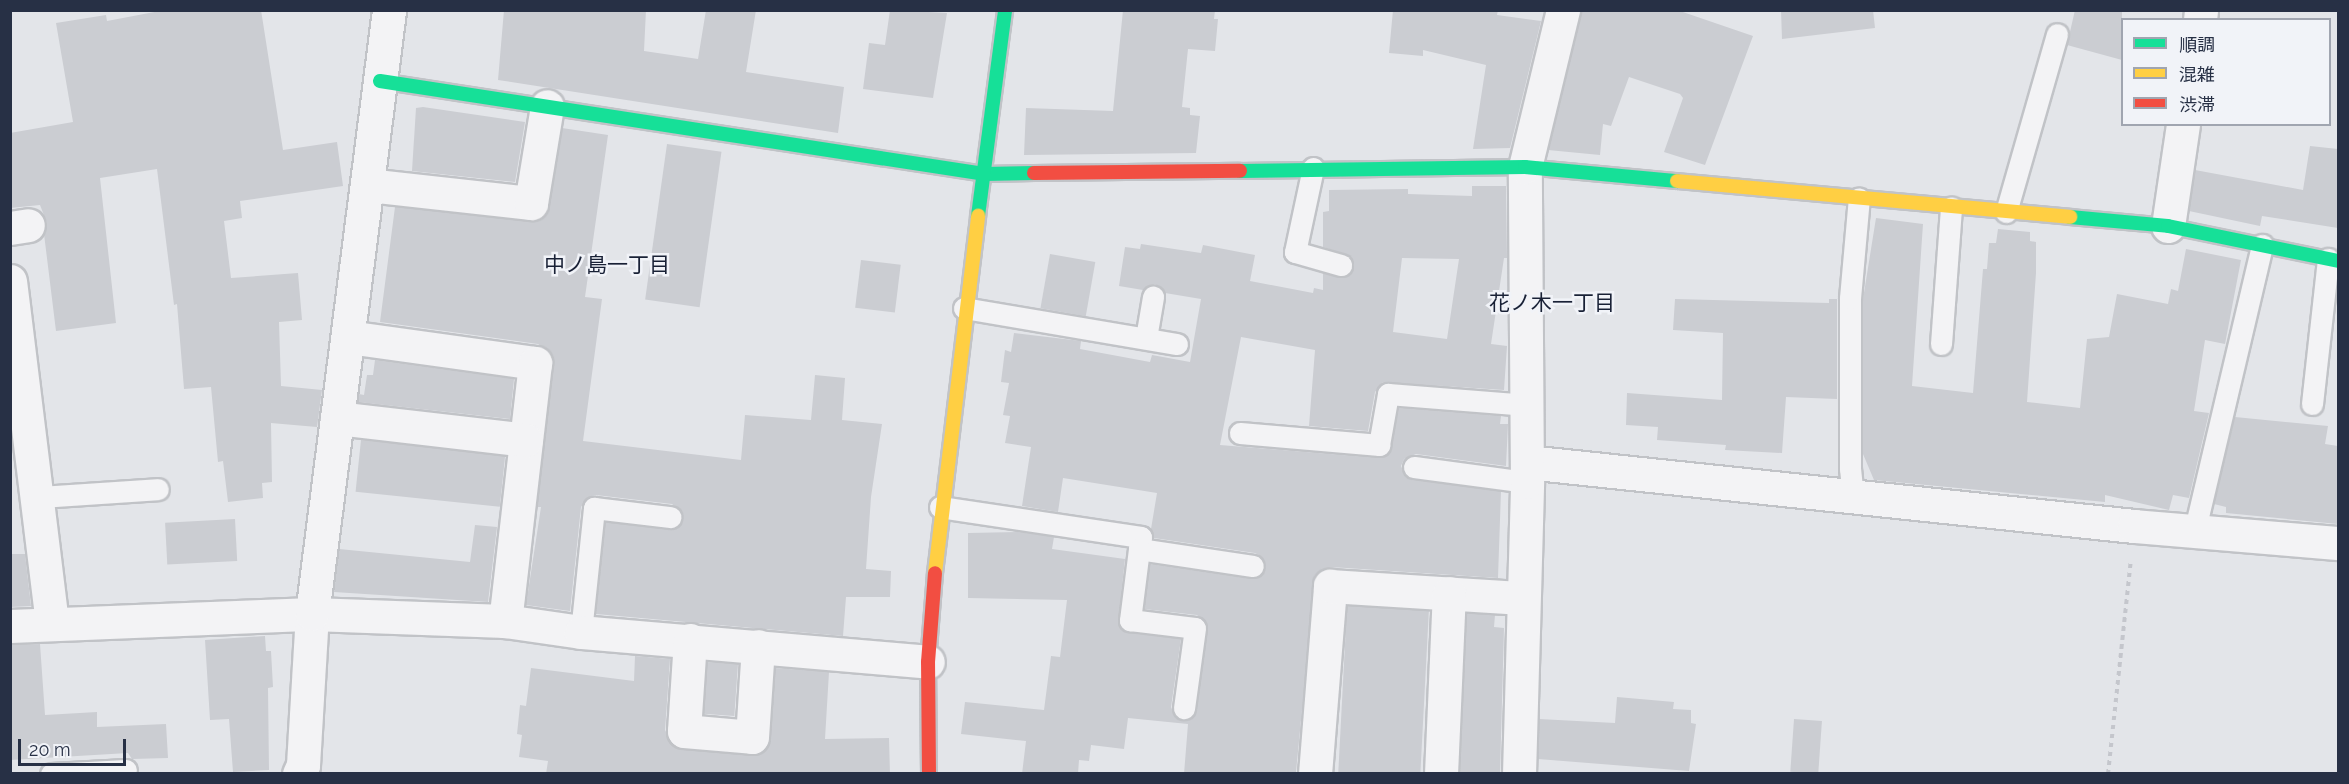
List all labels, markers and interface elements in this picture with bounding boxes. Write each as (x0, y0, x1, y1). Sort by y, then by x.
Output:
legend (2121, 18, 2331, 126)
text: 順調 (2179, 34, 2215, 55)
text: 混雑 (2179, 64, 2215, 85)
text: 渋滞 (2179, 94, 2215, 115)
district label: 中ノ島一丁目 (544, 252, 670, 278)
district label: 花ノ木一丁目 (1489, 290, 1615, 316)
scale bar (21, 727, 129, 765)
text: 20 m (29, 739, 71, 760)

